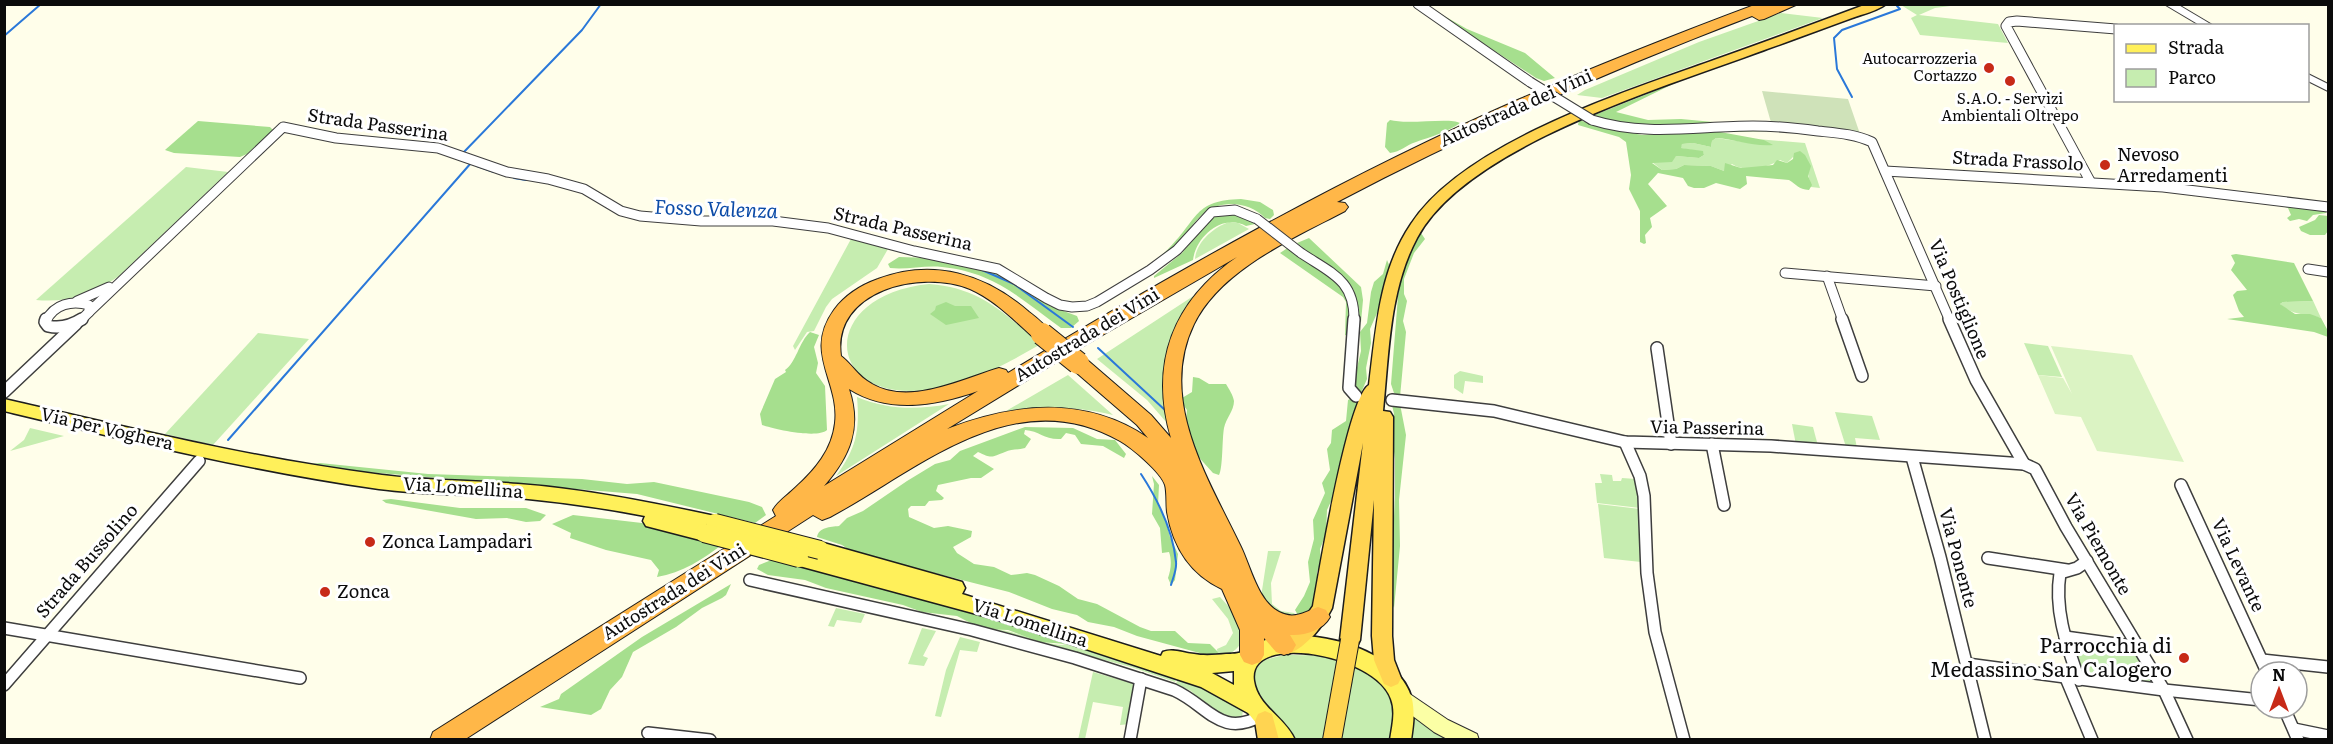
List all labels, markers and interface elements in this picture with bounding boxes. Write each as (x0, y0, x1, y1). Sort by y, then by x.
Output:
legend (2114, 24, 2309, 102)
text: Strada (2168, 33, 2225, 60)
place label: Autocarrozzeria Cortazzo (1862, 46, 1978, 86)
street label: Autostrada dei Vini (1435, 61, 1596, 152)
marker: Autocarrozzeria Cortazzo (1982, 61, 1996, 75)
text: Parco (2168, 63, 2216, 90)
marker: S.A.O. - Servizi Ambientali Oltrepo (2003, 74, 2017, 88)
place label: S.A.O. - Servizi Ambientali Oltrepo (1941, 86, 2079, 126)
street label: Strada Passerina (306, 100, 451, 147)
place label: Nevoso Arredamenti (2117, 140, 2228, 188)
street label: Strada Frassolo (1952, 143, 2084, 176)
marker: Nevoso Arredamenti (2098, 158, 2112, 172)
water label: Fosso Valenza (654, 190, 779, 224)
street label: Strada Passerina (831, 198, 976, 257)
street label: Via Postiglione (1923, 234, 1998, 363)
street label: Autostrada dei Vini (1009, 280, 1164, 388)
street label: Via per Voghera (38, 399, 177, 456)
street label: Via Passerina (1650, 412, 1765, 441)
street label: Via Lomellina (402, 469, 524, 504)
street label: Via Piemonte (2059, 487, 2139, 599)
street label: Strada Bussolino (28, 497, 143, 623)
street label: Via Ponente (1933, 505, 1986, 611)
street label: Via Levante (2206, 513, 2273, 616)
place label: Zonca Lampadari (382, 527, 532, 554)
marker: Zonca Lampadari (363, 535, 377, 549)
street label: Autostrada dei Vini (596, 536, 750, 646)
place label: Zonca (337, 577, 390, 604)
marker: Zonca (318, 585, 332, 599)
street label: Via Lomellina (969, 590, 1092, 653)
place label: Parrocchia di Medassino San Calogero (1930, 628, 2172, 683)
marker: Parrocchia di Medassino San Calogero (2177, 651, 2191, 665)
north arrow (2249, 660, 2309, 720)
text: N (2272, 662, 2286, 686)

